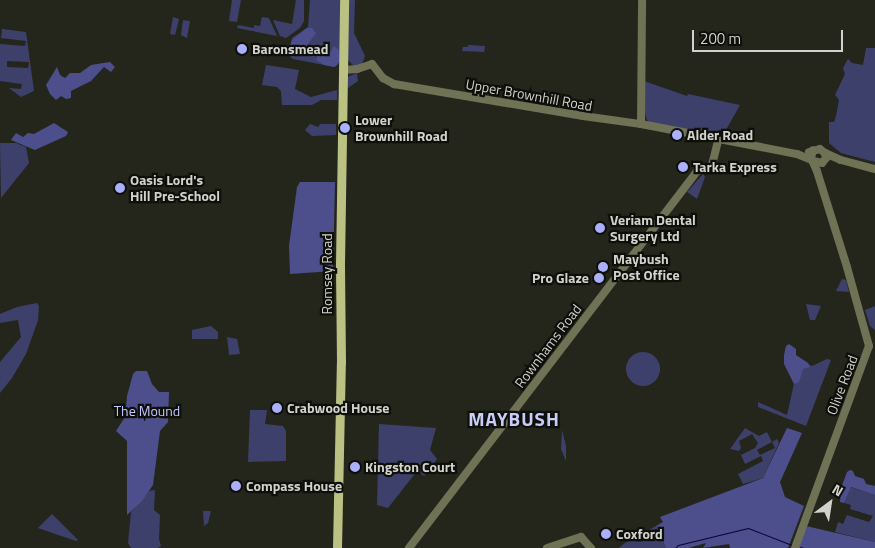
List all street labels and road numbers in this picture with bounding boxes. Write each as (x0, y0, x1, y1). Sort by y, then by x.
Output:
street label: Upper Brownhill Road (464, 76, 594, 114)
street label: Romsey Road (319, 233, 335, 315)
street label: Rownhams Road (511, 301, 585, 391)
street label: Olive Road (823, 353, 861, 417)

